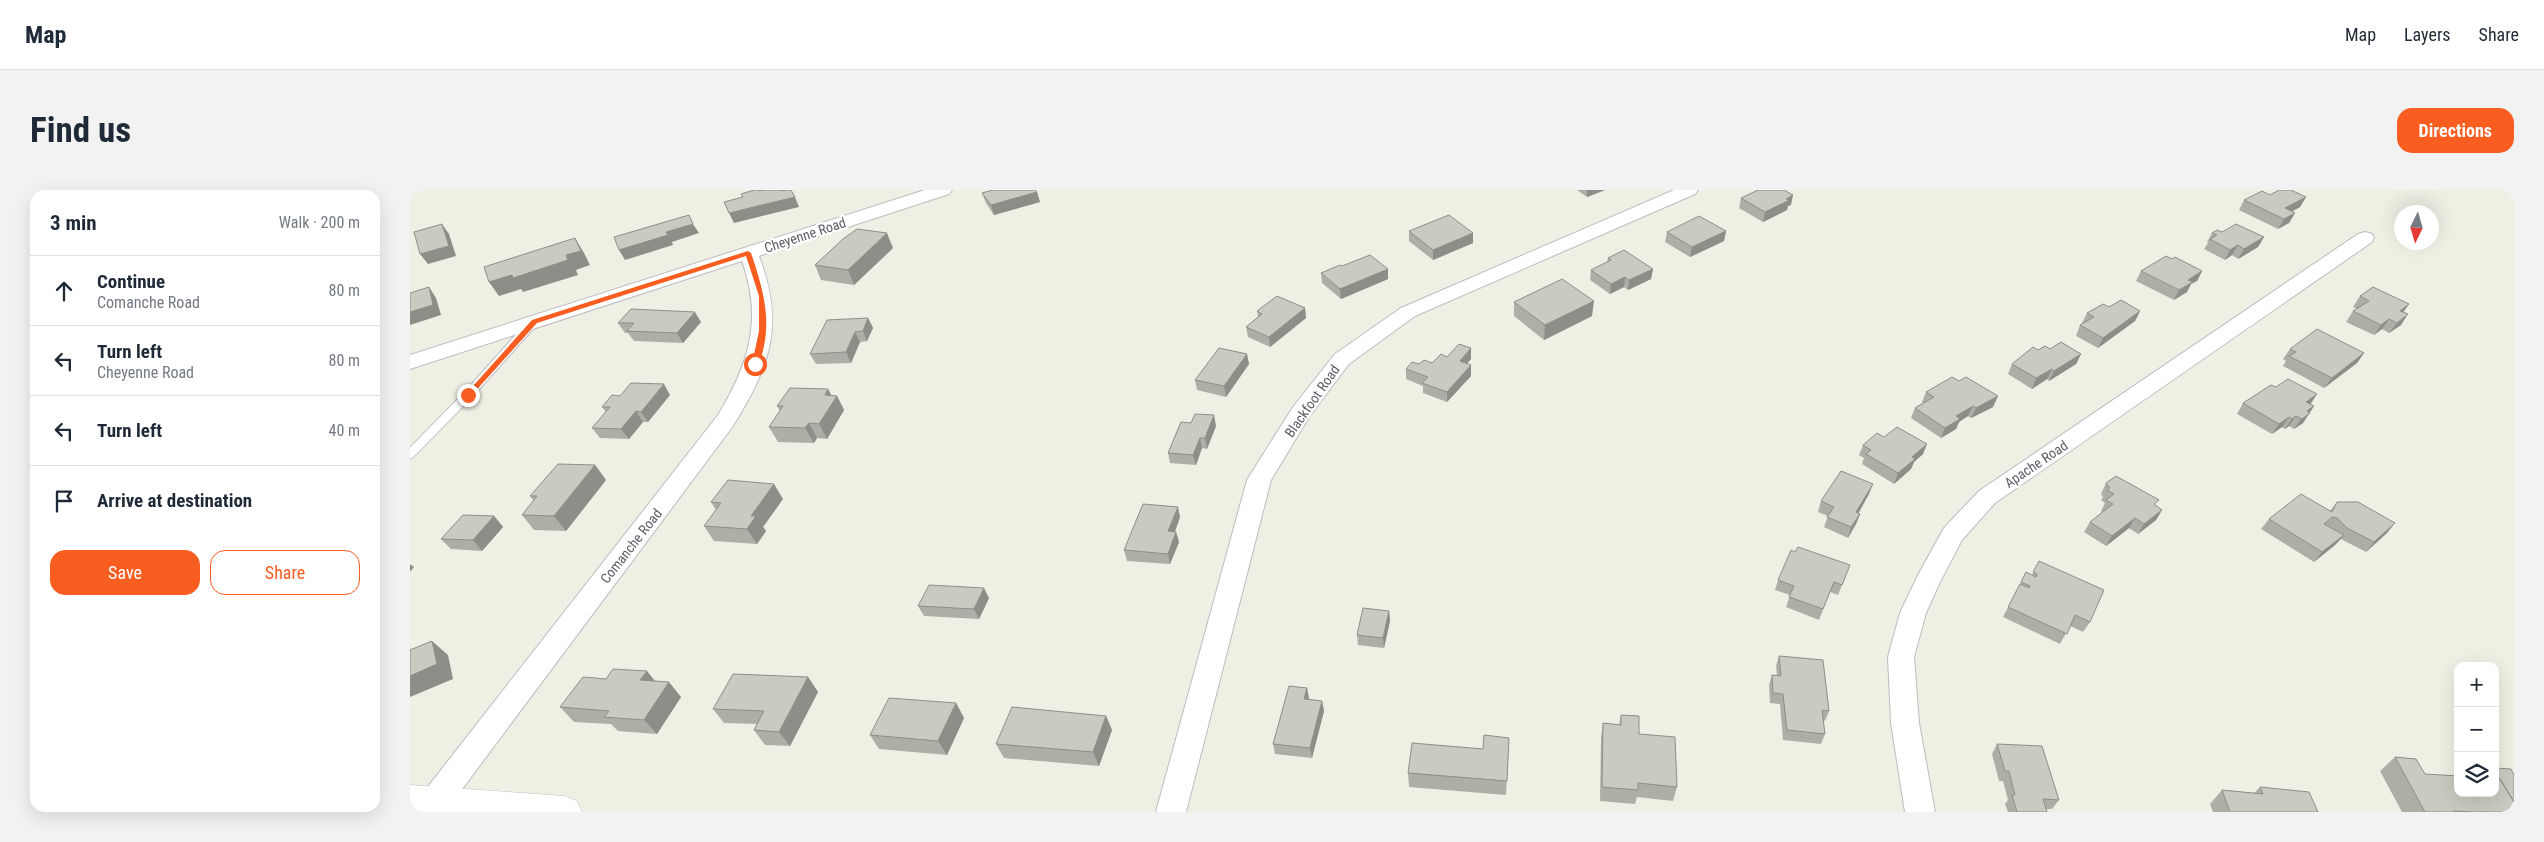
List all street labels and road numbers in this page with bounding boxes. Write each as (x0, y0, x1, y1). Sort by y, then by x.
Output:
street label: Cheyenne Road (762, 214, 848, 256)
street label: Blackfoot Road (1281, 362, 1343, 440)
street label: Apache Road (2001, 437, 2071, 491)
street label: Comanche Road (597, 506, 665, 586)

